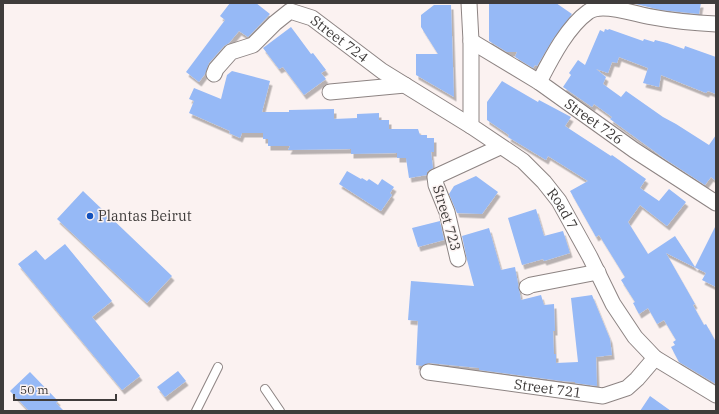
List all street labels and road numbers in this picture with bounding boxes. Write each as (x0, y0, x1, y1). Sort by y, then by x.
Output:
street label: Street 724 (307, 11, 372, 66)
street label: Street 726 (561, 94, 627, 148)
street label: Street 723 (429, 183, 465, 253)
street label: Road 7 (543, 184, 582, 232)
street label: Street 721 (513, 375, 583, 402)

